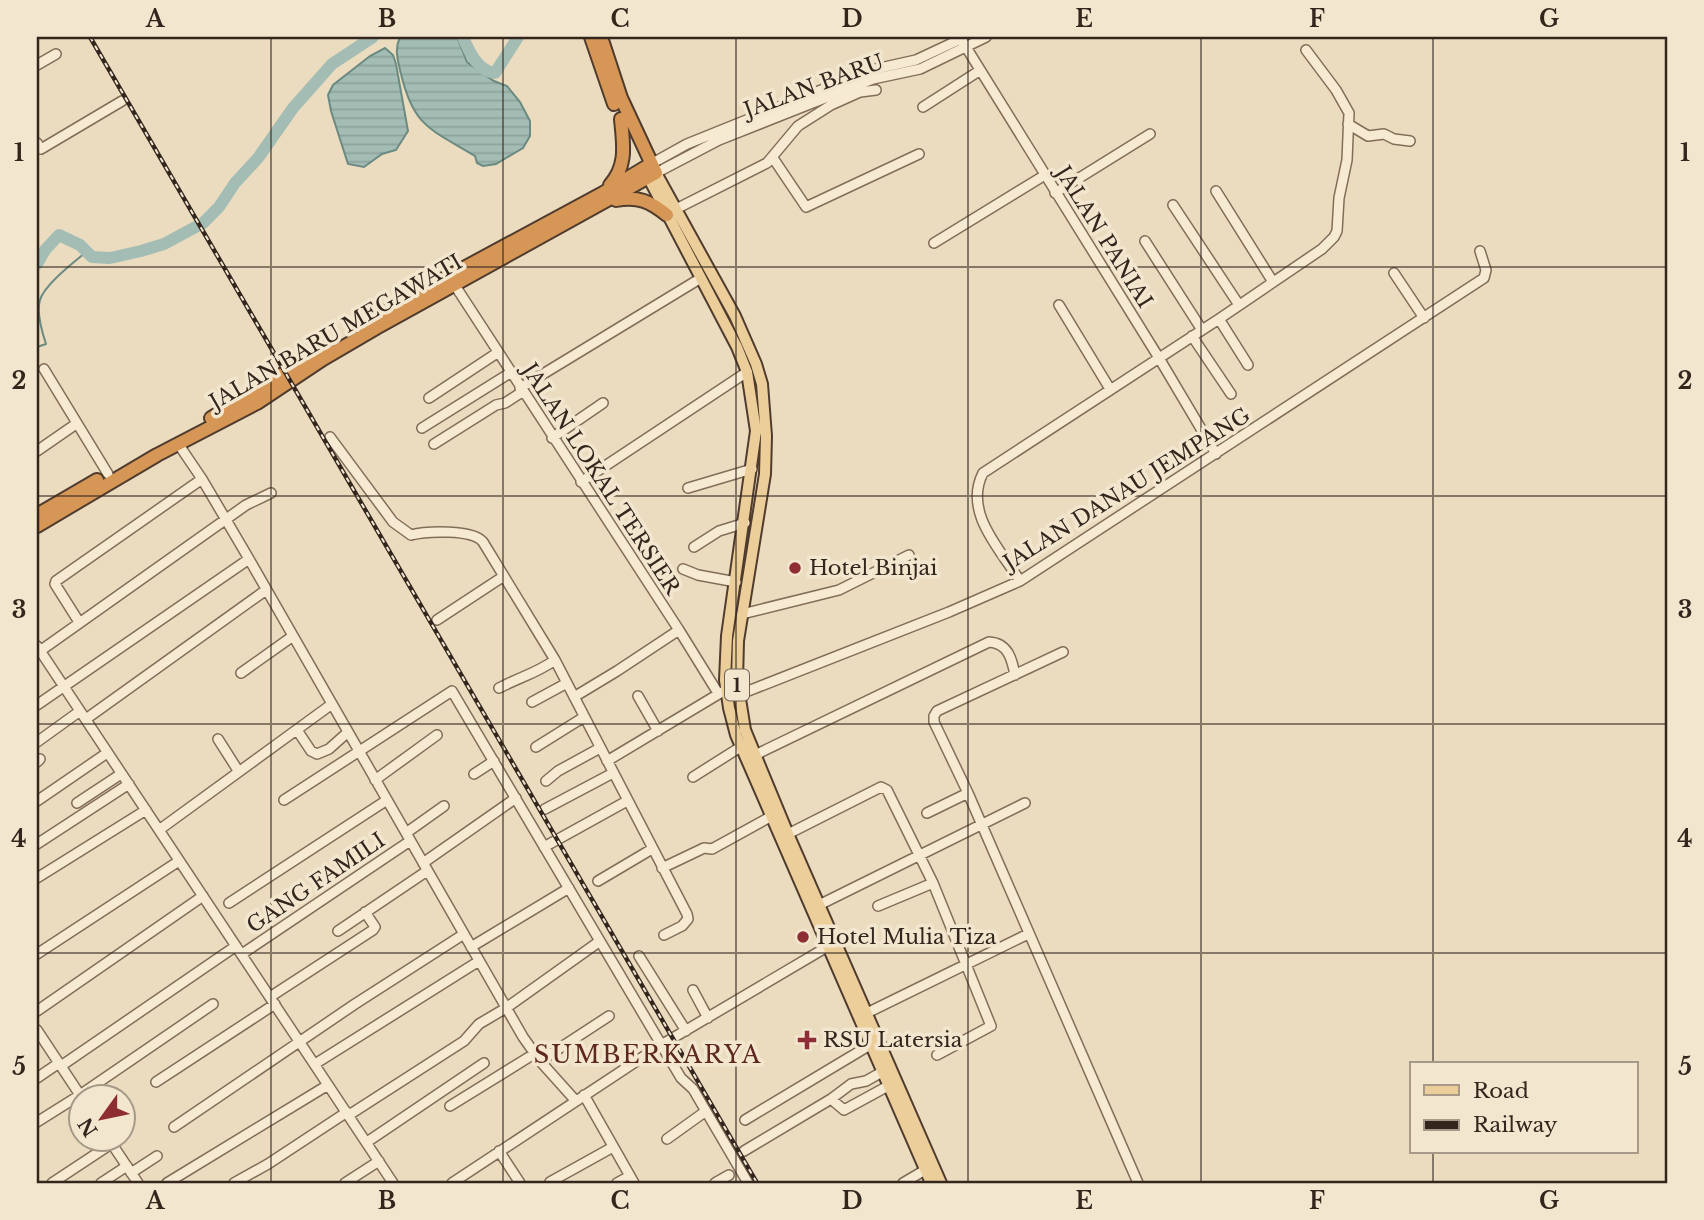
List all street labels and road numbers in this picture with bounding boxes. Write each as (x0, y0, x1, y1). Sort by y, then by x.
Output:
street label: JALAN BARU (738, 49, 887, 124)
street label: JALAN PANIAI (1048, 159, 1158, 313)
street label: JALAN BARU MEGAWATI (203, 249, 467, 417)
street label: JALAN LOKAL TERSIER (515, 356, 686, 601)
street label: JALAN DANAU JEMPANG (996, 402, 1255, 577)
road number: 1 (725, 670, 749, 700)
street label: GANG FAMILI (242, 827, 390, 939)

